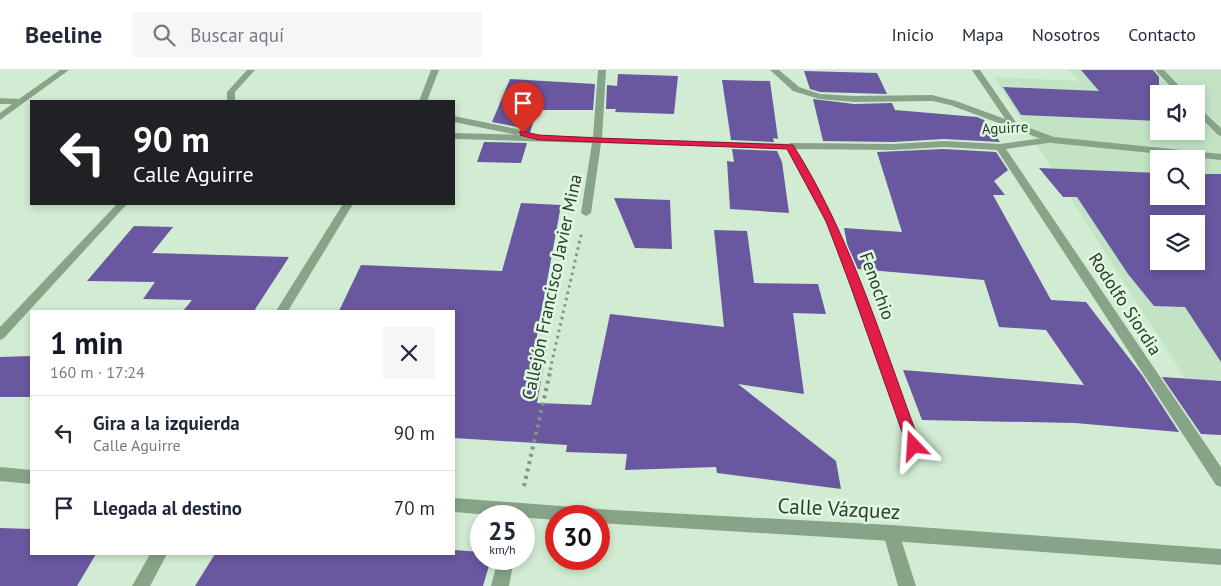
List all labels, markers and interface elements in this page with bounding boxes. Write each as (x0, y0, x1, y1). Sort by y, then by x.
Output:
search box (132, 12, 482, 57)
text: Beeline (25, 19, 102, 50)
icon: search (150, 21, 178, 49)
text: Buscar aquí (190, 23, 284, 47)
text: Inicio (891, 23, 934, 46)
text: Mapa (962, 23, 1004, 46)
text: Nosotros (1032, 23, 1100, 46)
text: Contacto (1128, 23, 1196, 46)
pin (502, 82, 544, 133)
map controls (1150, 85, 1205, 270)
button: sound (1150, 85, 1205, 140)
icon: arrive (509, 89, 537, 117)
text: 90 m (133, 116, 210, 162)
street label: Aguirre (981, 117, 1029, 138)
icon: left (50, 120, 115, 185)
button: search (1150, 150, 1205, 205)
text: Calle Aguirre (133, 160, 254, 188)
street label: Callejón Francisco Javier Mina (516, 172, 587, 402)
button: layers (1150, 215, 1205, 270)
street label: Rodolfo Siordia (1084, 248, 1167, 359)
street label: Fenochio (855, 249, 900, 323)
text: 1 min (50, 323, 123, 362)
button: close (383, 327, 435, 379)
text: 160 m · 17:24 (50, 362, 145, 382)
text: Gira a la izquierda (93, 411, 240, 435)
icon: left (50, 419, 78, 447)
position arrow (887, 419, 939, 471)
text: 90 m (394, 421, 435, 445)
text: Calle Aguirre (93, 435, 181, 455)
street label: Calle Vázquez (777, 492, 901, 525)
icon: arrive (50, 494, 78, 522)
text: Llegada al destino (93, 496, 242, 520)
text: 70 m (394, 496, 435, 520)
speed limit sign: 30 (545, 505, 610, 570)
text: 25 (488, 515, 517, 547)
text: km/h (489, 542, 516, 557)

